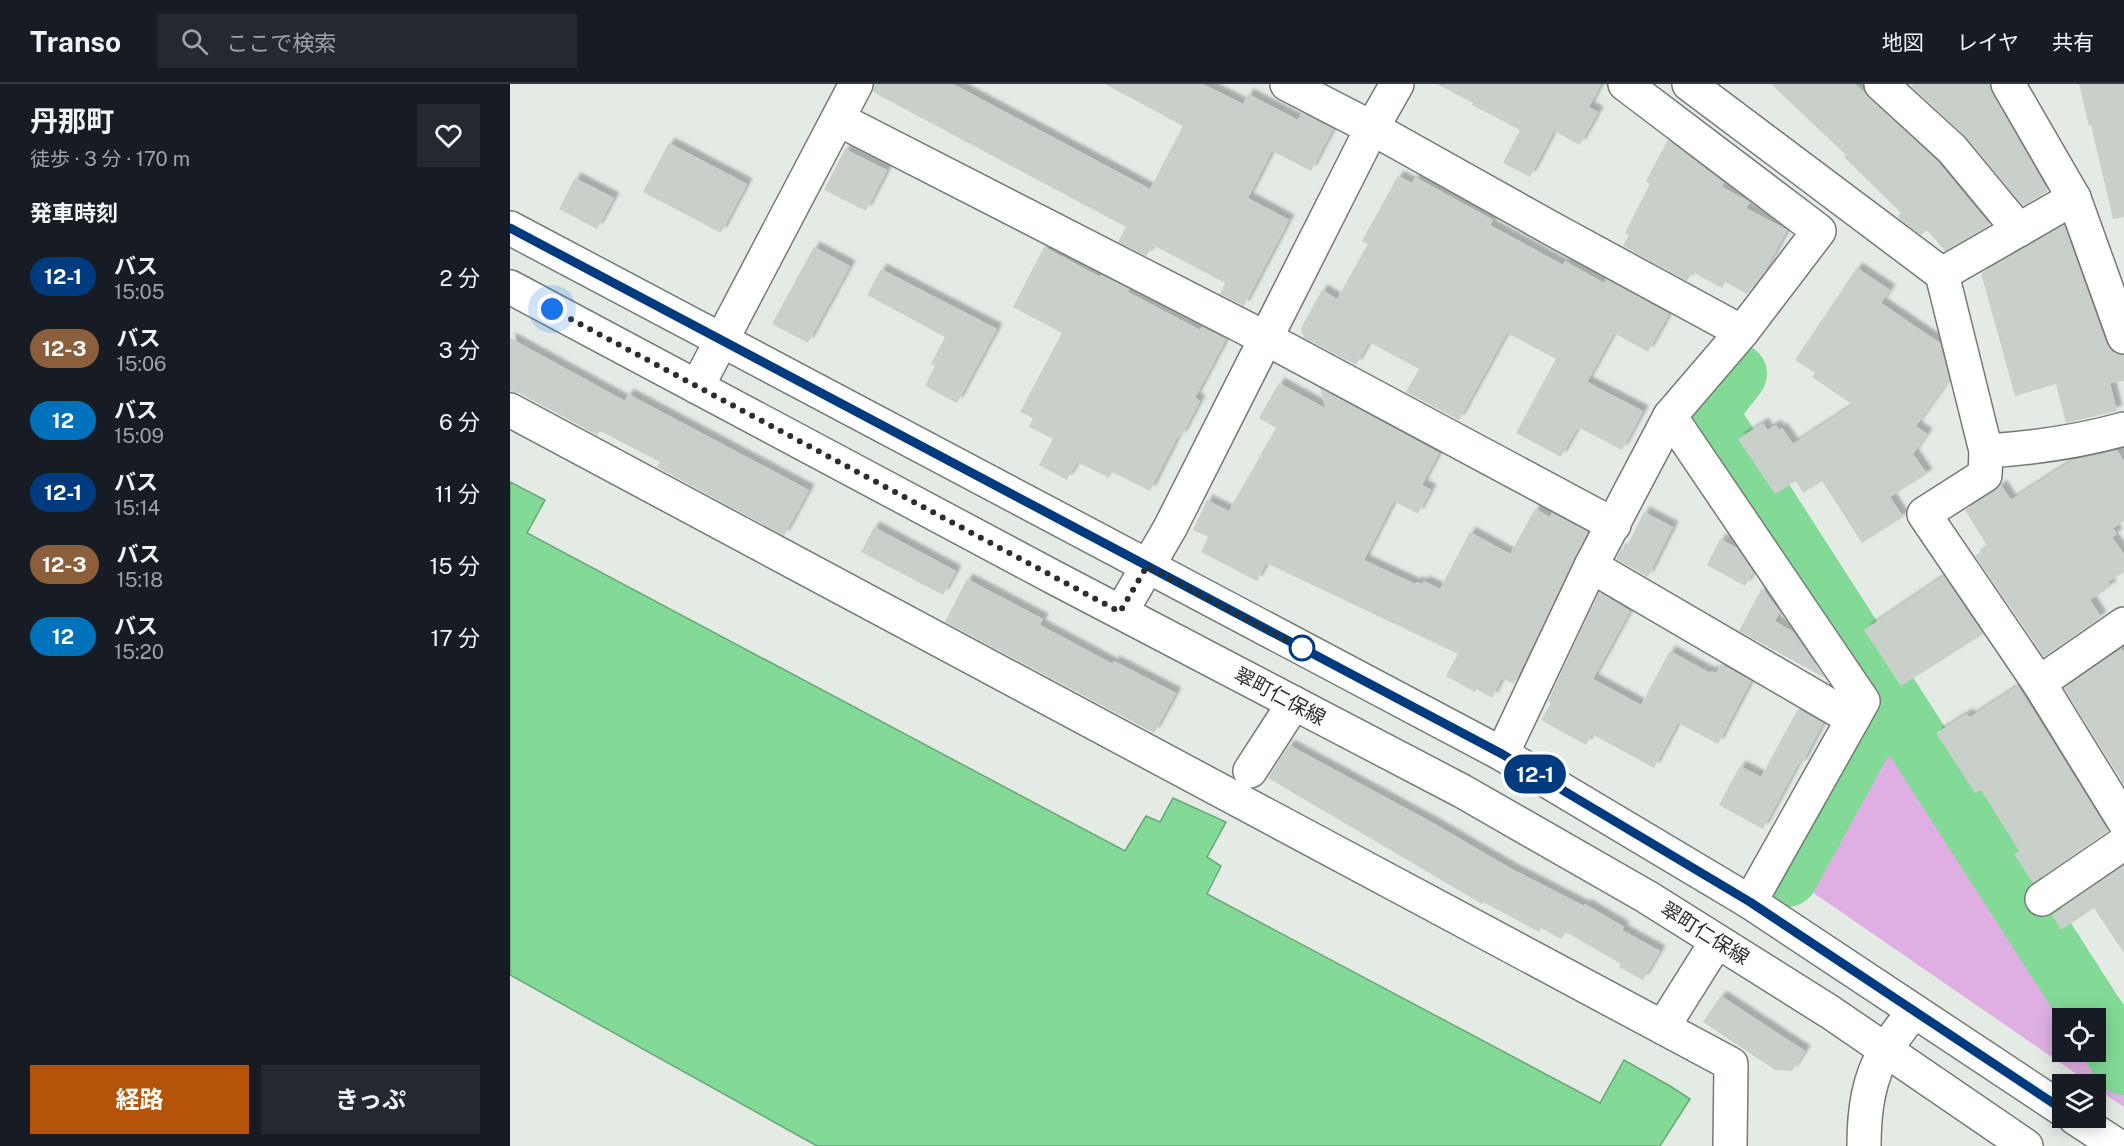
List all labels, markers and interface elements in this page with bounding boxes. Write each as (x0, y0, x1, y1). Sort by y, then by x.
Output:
search box (157, 14, 577, 68)
text: Transo (30, 25, 121, 58)
icon: search (178, 25, 211, 58)
text: ここで検索 (226, 30, 336, 56)
text: 地図 (1882, 30, 1924, 55)
text: レイヤ (1957, 30, 2019, 55)
text: 共有 (2052, 30, 2094, 55)
text: 丹那町 (30, 104, 114, 137)
button: heart (417, 104, 480, 167)
text: 徒歩 · 3 分 · 170 m (30, 147, 190, 171)
text: 発車時刻 (30, 200, 118, 226)
text: バス (114, 253, 158, 279)
text: 12-1 (44, 264, 82, 289)
text: 2 分 (440, 265, 480, 291)
text: 15:05 (114, 280, 165, 304)
your location (537, 294, 567, 324)
text: バス (117, 325, 161, 351)
text: 12-3 (42, 336, 87, 361)
text: 3 分 (439, 337, 480, 363)
text: 15:06 (117, 352, 167, 376)
text: バス (114, 397, 158, 423)
text: 12 (52, 408, 74, 433)
text: 6 分 (439, 409, 480, 435)
text: 15:09 (114, 424, 164, 448)
text: バス (114, 469, 158, 495)
text: 12-1 (44, 480, 82, 505)
text: 11 分 (435, 481, 480, 507)
text: 15:14 (114, 496, 160, 520)
text: バス (117, 541, 161, 567)
text: 12-3 (42, 552, 87, 577)
text: 15 分 (430, 553, 480, 579)
text: 15:18 (117, 568, 163, 592)
text: バス (114, 613, 158, 639)
text: 12 (52, 624, 74, 649)
text: 17 分 (430, 625, 480, 651)
unlabelled marker (1289, 635, 1315, 661)
text: 15:20 (114, 640, 164, 664)
street label: 翠町仁保線 (1230, 662, 1330, 730)
line badge: 12-1 (1493, 754, 1577, 794)
text: 12-1 (1516, 762, 1554, 787)
street label: 翠町仁保線 (1656, 896, 1754, 970)
map controls (2052, 1008, 2106, 1128)
button: locate (2052, 1008, 2106, 1062)
button: 経路 (30, 1065, 249, 1134)
button: きっぷ (261, 1065, 480, 1134)
button: layers (2052, 1074, 2106, 1128)

